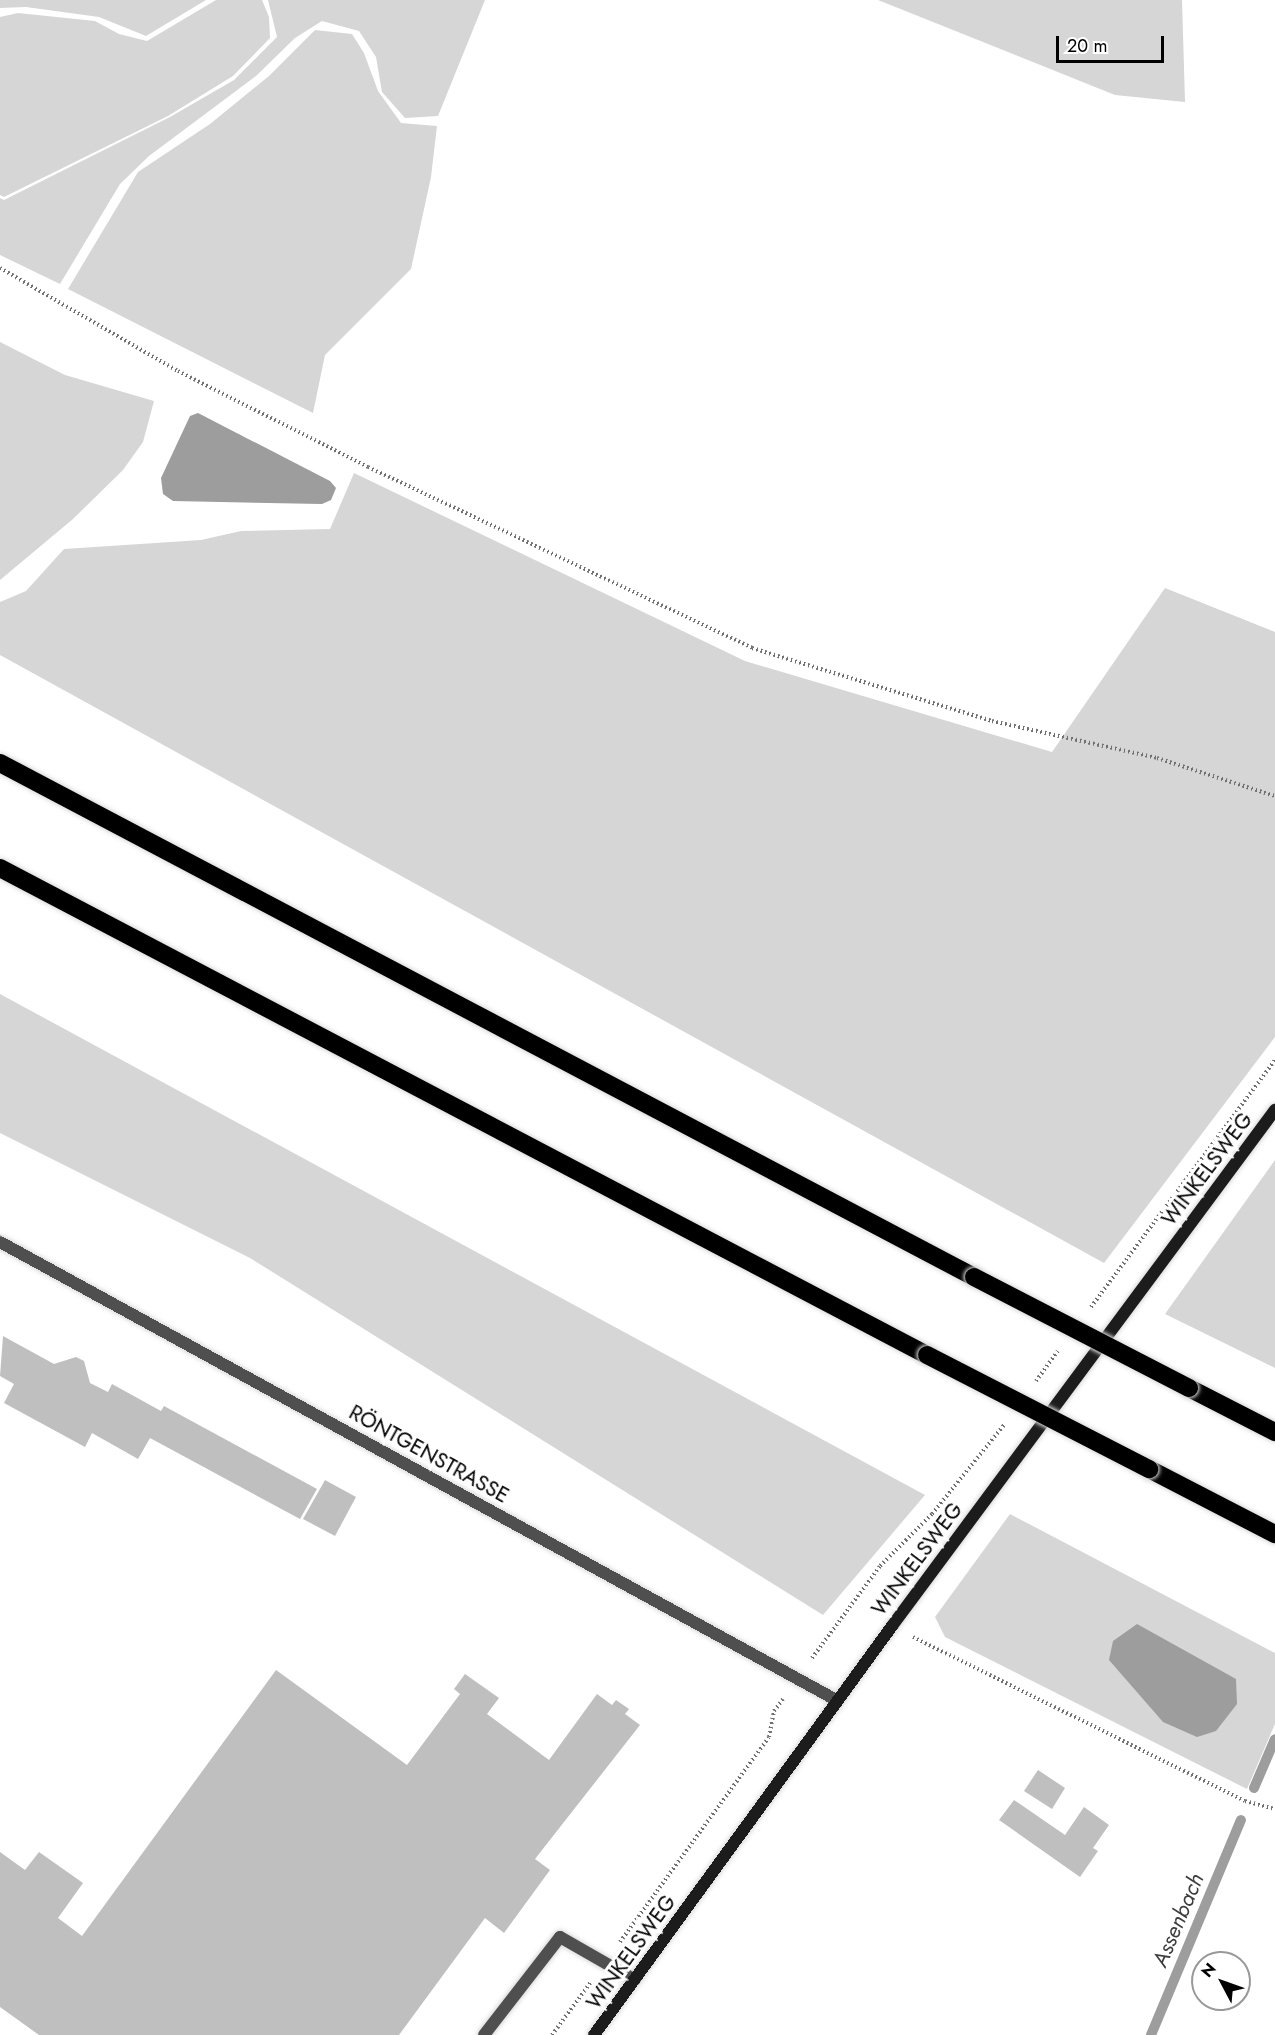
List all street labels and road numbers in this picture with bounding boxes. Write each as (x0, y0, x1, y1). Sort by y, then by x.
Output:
street label: WINKELSWEG (1156, 1107, 1258, 1231)
street label: RÖNTGENSTRASSE (345, 1400, 513, 1508)
street label: WINKELSWEG (866, 1497, 968, 1621)
street label: WINKELSWEG (581, 1890, 681, 2014)

